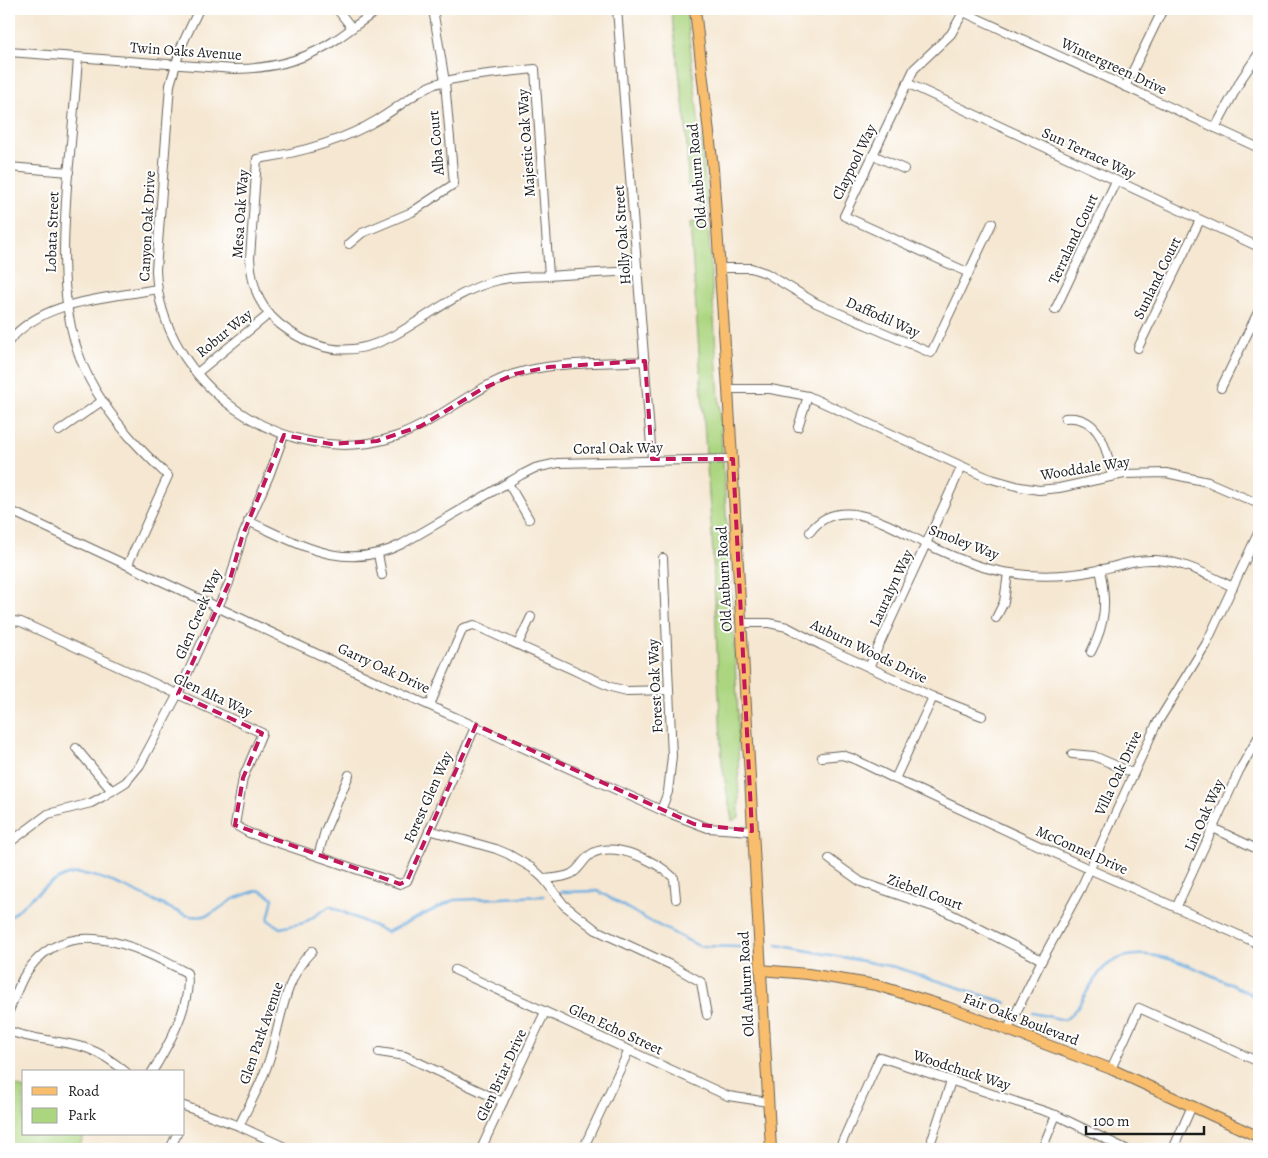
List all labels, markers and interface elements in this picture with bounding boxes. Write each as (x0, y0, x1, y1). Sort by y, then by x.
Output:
street label: Wintergreen Drive (1057, 32, 1170, 99)
street label: Twin Oaks Avenue (129, 37, 243, 65)
street label: Majestic Oak Way (512, 88, 540, 198)
street label: Alba Court (423, 110, 449, 177)
street label: Claypool Way (827, 120, 881, 203)
street label: Old Auburn Road (682, 122, 712, 229)
street label: Sun Terrace Way (1039, 122, 1140, 184)
street label: Mesa Oak Way (227, 169, 253, 259)
street label: Canyon Oak Drive (134, 170, 160, 282)
street label: Holly Oak Street (609, 184, 635, 286)
street label: Terraland Court (1043, 190, 1103, 287)
street label: Lobata Street (41, 191, 63, 273)
street label: Sunland Court (1128, 233, 1186, 323)
street label: Daffodil Way (843, 292, 924, 342)
street label: Robur Way (192, 304, 256, 362)
street label: Coral Oak Way (573, 437, 663, 459)
street label: Wooddale Way (1038, 451, 1132, 485)
street label: Smoley Way (926, 519, 1002, 565)
street label: Old Auburn Road (711, 525, 737, 632)
street label: Lauralyn Way (864, 546, 918, 630)
street label: Glen Creek Way (170, 566, 226, 662)
street label: Auburn Woods Drive (806, 614, 931, 688)
street label: Garry Oak Drive (335, 638, 434, 698)
street label: Forest Oak Way (643, 638, 667, 734)
street label: Glen Alta Way (170, 668, 256, 722)
street label: Villa Oak Drive (1089, 727, 1147, 820)
street label: Forest Glen Way (399, 748, 457, 846)
street label: Lin Oak Way (1179, 775, 1229, 854)
street label: McConnel Drive (1033, 821, 1131, 879)
street label: Ziebell Court (884, 869, 966, 915)
street label: Old Auburn Road (733, 930, 759, 1037)
street label: Glen Park Avenue (234, 979, 288, 1087)
street label: Fair Oaks Boulevard (960, 988, 1083, 1051)
street label: Glen Echo Street (566, 998, 666, 1060)
street label: Glen Briar Drive (471, 1025, 531, 1124)
street label: Woodchuck Way (910, 1045, 1014, 1095)
legend (22, 1070, 185, 1136)
text: Road (68, 1081, 100, 1101)
scale bar (1086, 1103, 1203, 1135)
text: Park (68, 1105, 97, 1125)
text: 100 m (1093, 1111, 1130, 1131)

